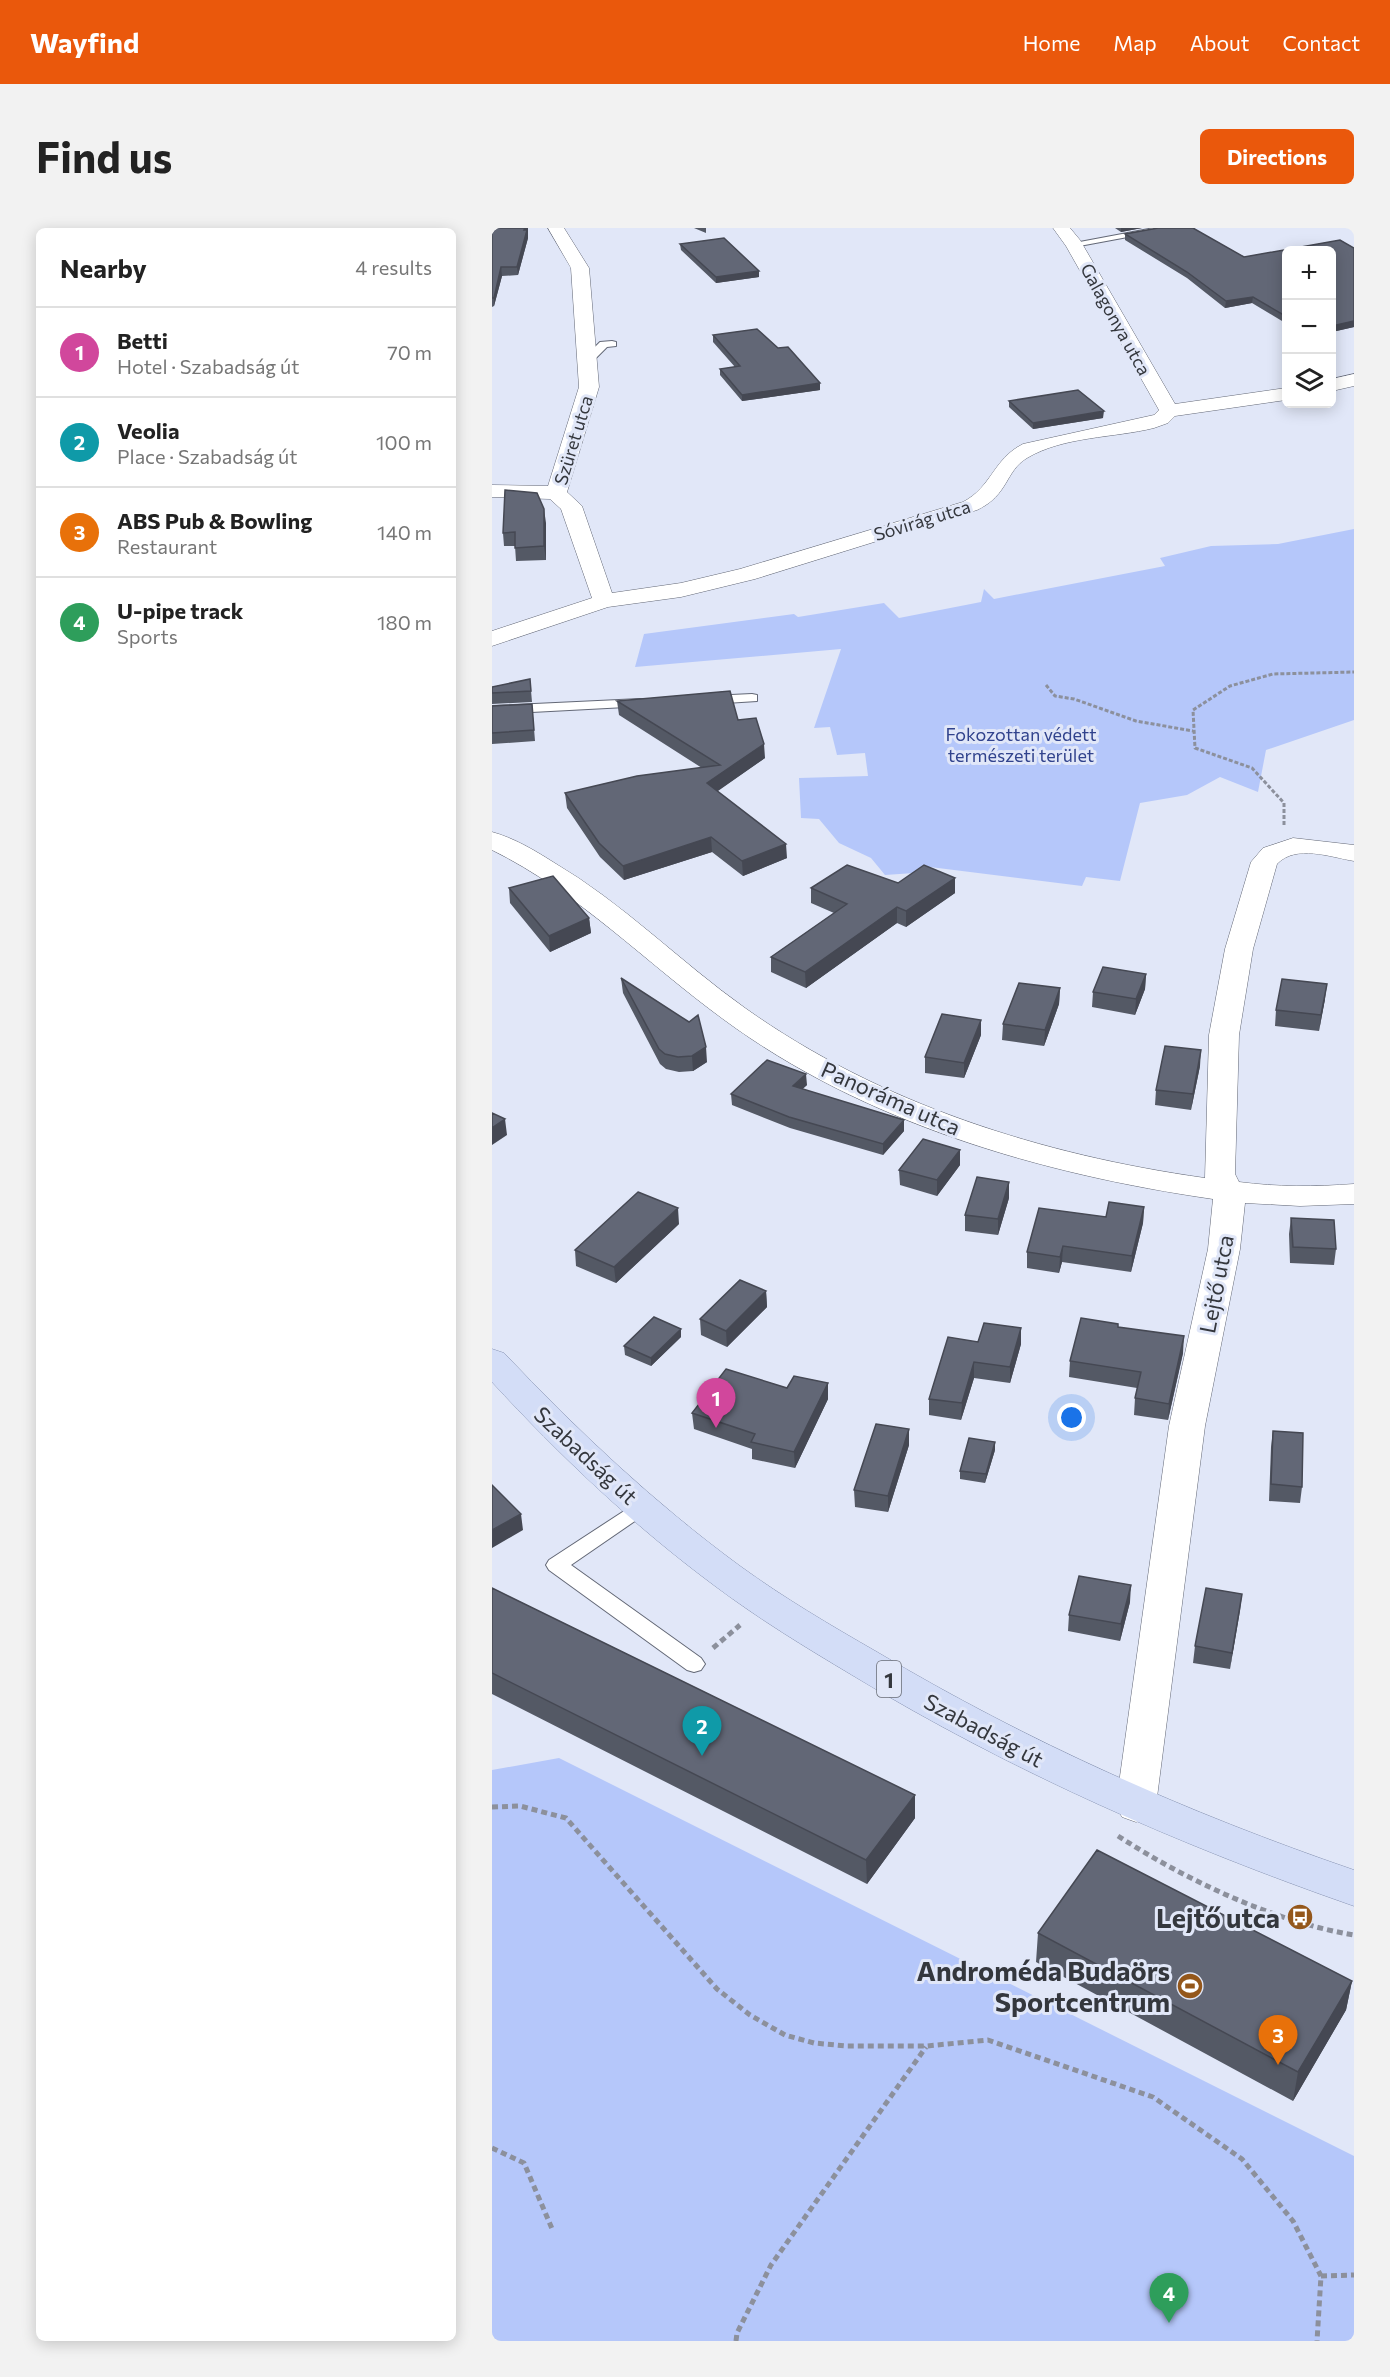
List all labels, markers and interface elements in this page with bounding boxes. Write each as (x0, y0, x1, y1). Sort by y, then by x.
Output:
text: Wayfind (30, 25, 139, 59)
text: Home (1023, 30, 1080, 55)
text: Map (1113, 30, 1157, 55)
text: About (1190, 30, 1249, 55)
text: Contact (1282, 30, 1360, 55)
button: Directions (1200, 129, 1354, 184)
text: Find us (36, 130, 172, 182)
map controls (1282, 246, 1336, 408)
button: + (1282, 246, 1336, 300)
text: Nearby (60, 252, 147, 283)
text: 4 results (355, 255, 432, 279)
street label: Galagonya utca (1076, 259, 1156, 379)
button: − (1282, 300, 1336, 354)
text: Betti (117, 327, 168, 354)
text: 1 (75, 340, 84, 364)
text: 70 m (387, 340, 432, 364)
text: Hotel · Szabadság út (117, 354, 299, 378)
button: layers (1282, 354, 1336, 408)
street label: Szüret utca (549, 393, 597, 487)
text: Veolia (117, 417, 180, 444)
text: 2 (74, 430, 85, 454)
text: 100 m (376, 430, 432, 454)
text: Place · Szabadság út (117, 444, 297, 468)
street label: Sóvirág utca (871, 495, 973, 545)
text: ABS Pub & Bowling (117, 507, 312, 534)
text: 3 (74, 520, 85, 544)
text: 140 m (377, 520, 432, 544)
text: Restaurant (117, 534, 217, 558)
text: U-pipe track (117, 597, 243, 624)
text: 4 (73, 610, 86, 634)
text: 180 m (377, 610, 432, 634)
text: Sports (117, 624, 178, 648)
park label: Fokozottan védett természeti terület (945, 723, 1097, 766)
street label: Panoráma utca (817, 1055, 965, 1141)
street label: Lejtő utca (1193, 1233, 1239, 1335)
pin: 1 (696, 1378, 736, 1428)
street label: Szabadság út (529, 1400, 643, 1510)
your location (1057, 1403, 1086, 1432)
road number: 1 (877, 1661, 901, 1697)
street label: Szabadság út (920, 1687, 1048, 1773)
pin: 2 (682, 1706, 722, 1756)
place label: Lejtő utca (1156, 1901, 1280, 1934)
bus stop icon: Lejtő utca (1285, 1902, 1315, 1932)
place label: Androméda Budaörs Sportcentrum (917, 1954, 1170, 2018)
sports icon: Androméda Budaörs Sportcentrum (1175, 1971, 1205, 2001)
pin: 3 (1258, 2016, 1298, 2065)
pin: 4 (1150, 2274, 1188, 2323)

